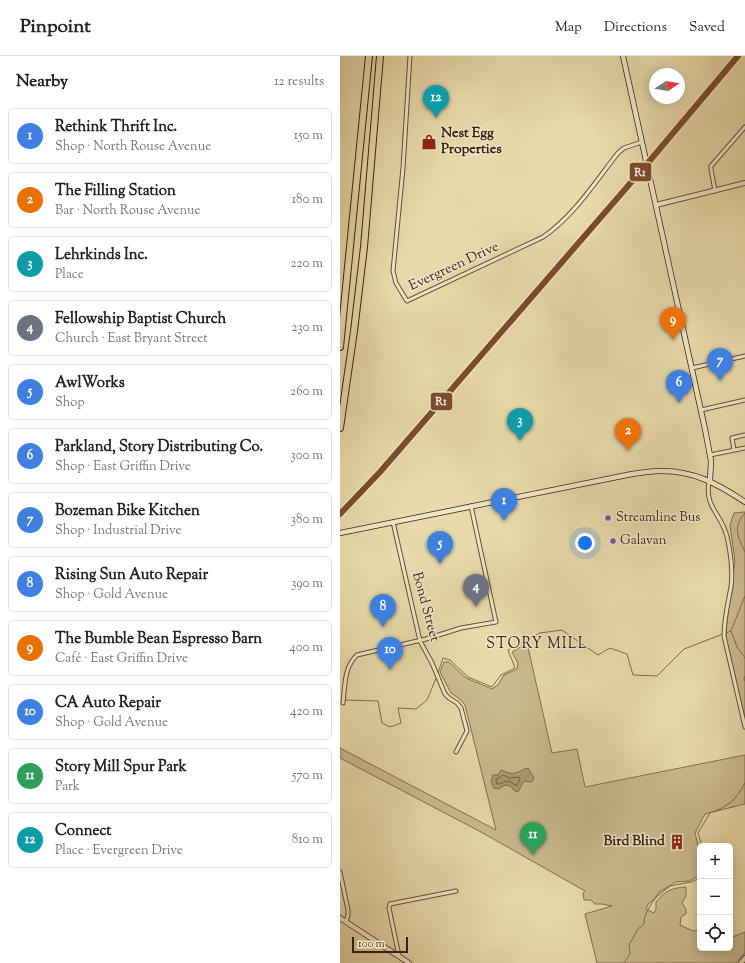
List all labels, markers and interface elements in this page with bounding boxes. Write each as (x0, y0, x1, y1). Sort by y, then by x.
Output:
text: Pinpoint (20, 14, 91, 41)
text: Map (555, 18, 582, 38)
text: Directions (604, 18, 667, 38)
text: Saved (689, 18, 725, 38)
north arrow (649, 68, 685, 104)
text: Nearby (16, 70, 68, 94)
text: 12 results (274, 73, 324, 91)
pin: 12 (423, 85, 449, 118)
text: Rethink Thrift Inc. (55, 117, 177, 138)
place label: Nest Egg Properties (441, 124, 502, 160)
text: 1 (28, 127, 32, 145)
text: 150 m (294, 127, 323, 145)
shop icon: Nest Egg Properties (420, 133, 438, 151)
text: Shop · North Rouse Avenue (55, 138, 211, 156)
line badge: R1 (629, 162, 652, 182)
text: R1 (633, 165, 646, 181)
text: The Filling Station (55, 181, 176, 202)
text: 2 (27, 191, 33, 209)
text: 180 m (292, 191, 323, 209)
text: Bar · North Rouse Avenue (55, 202, 201, 220)
street label: Evergreen Drive (406, 237, 502, 297)
text: Lehrkinds Inc. (55, 245, 148, 266)
text: 3 (27, 255, 33, 273)
text: 220 m (290, 255, 323, 273)
text: Place (55, 266, 84, 284)
pin: 9 (660, 307, 686, 340)
text: Fellowship Baptist Church (55, 309, 226, 330)
text: 4 (27, 319, 33, 337)
text: 230 m (291, 319, 323, 337)
text: Church · East Bryant Street (55, 330, 208, 348)
pin: 7 (707, 348, 733, 381)
pin: 6 (666, 370, 692, 403)
text: AwlWorks (55, 373, 125, 394)
text: 5 (28, 383, 32, 401)
text: 260 m (290, 383, 323, 401)
line badge: R1 (430, 392, 453, 411)
text: Shop (55, 394, 84, 412)
text: R1 (434, 394, 447, 410)
pin: 3 (507, 408, 533, 441)
pin: 2 (615, 418, 641, 451)
text: Parkland, Story Distributing Co. (55, 437, 263, 458)
text: 6 (27, 447, 33, 465)
text: 300 m (291, 447, 323, 465)
text: Shop · East Griffin Drive (55, 458, 191, 476)
pin: 1 (491, 488, 517, 521)
text: Bozeman Bike Kitchen (55, 501, 200, 522)
place label: Streamline Bus (616, 509, 700, 527)
text: 7 (27, 511, 33, 529)
text: 380 m (291, 511, 323, 529)
marker: Streamline Bus (603, 513, 613, 523)
text: Shop · Industrial Drive (55, 522, 182, 540)
pin: 5 (427, 531, 453, 564)
place label: Galavan (620, 532, 667, 550)
your location (575, 533, 595, 553)
marker: Galavan (608, 536, 618, 546)
text: Rising Sun Auto Repair (55, 565, 208, 586)
street label: Bond Street (406, 570, 444, 644)
pin: 4 (463, 574, 489, 607)
text: 8 (27, 575, 33, 593)
text: 390 m (291, 575, 323, 593)
text: Shop · Gold Avenue (55, 586, 168, 604)
pin: 8 (370, 594, 396, 627)
text: The Bumble Bean Espresso Barn (55, 629, 262, 650)
district label: STORY MILL (486, 634, 588, 655)
pin: 10 (377, 637, 403, 670)
text: 9 (27, 639, 33, 657)
text: 400 m (289, 639, 323, 657)
text: Café · East Griffin Drive (55, 650, 188, 668)
text: CA Auto Repair (55, 693, 161, 714)
text: 10 (24, 703, 36, 721)
text: 420 m (290, 703, 323, 721)
text: Shop · Gold Avenue (55, 714, 168, 732)
text: Story Mill Spur Park (55, 757, 187, 778)
text: 11 (26, 767, 34, 785)
text: 570 m (292, 767, 323, 785)
text: Park (55, 778, 80, 796)
text: Connect (55, 821, 111, 842)
pin: 11 (520, 822, 546, 855)
text: 12 (25, 831, 35, 849)
text: 810 m (292, 831, 323, 849)
place label: Bird Blind (603, 832, 665, 852)
building icon: Bird Blind (668, 833, 686, 851)
text: Place · Evergreen Drive (55, 842, 183, 860)
map controls (697, 843, 733, 951)
button: + (697, 843, 733, 879)
button: − (697, 879, 733, 915)
button: locate (697, 915, 733, 951)
scale bar (352, 935, 408, 954)
text: 100 m (358, 936, 385, 952)

